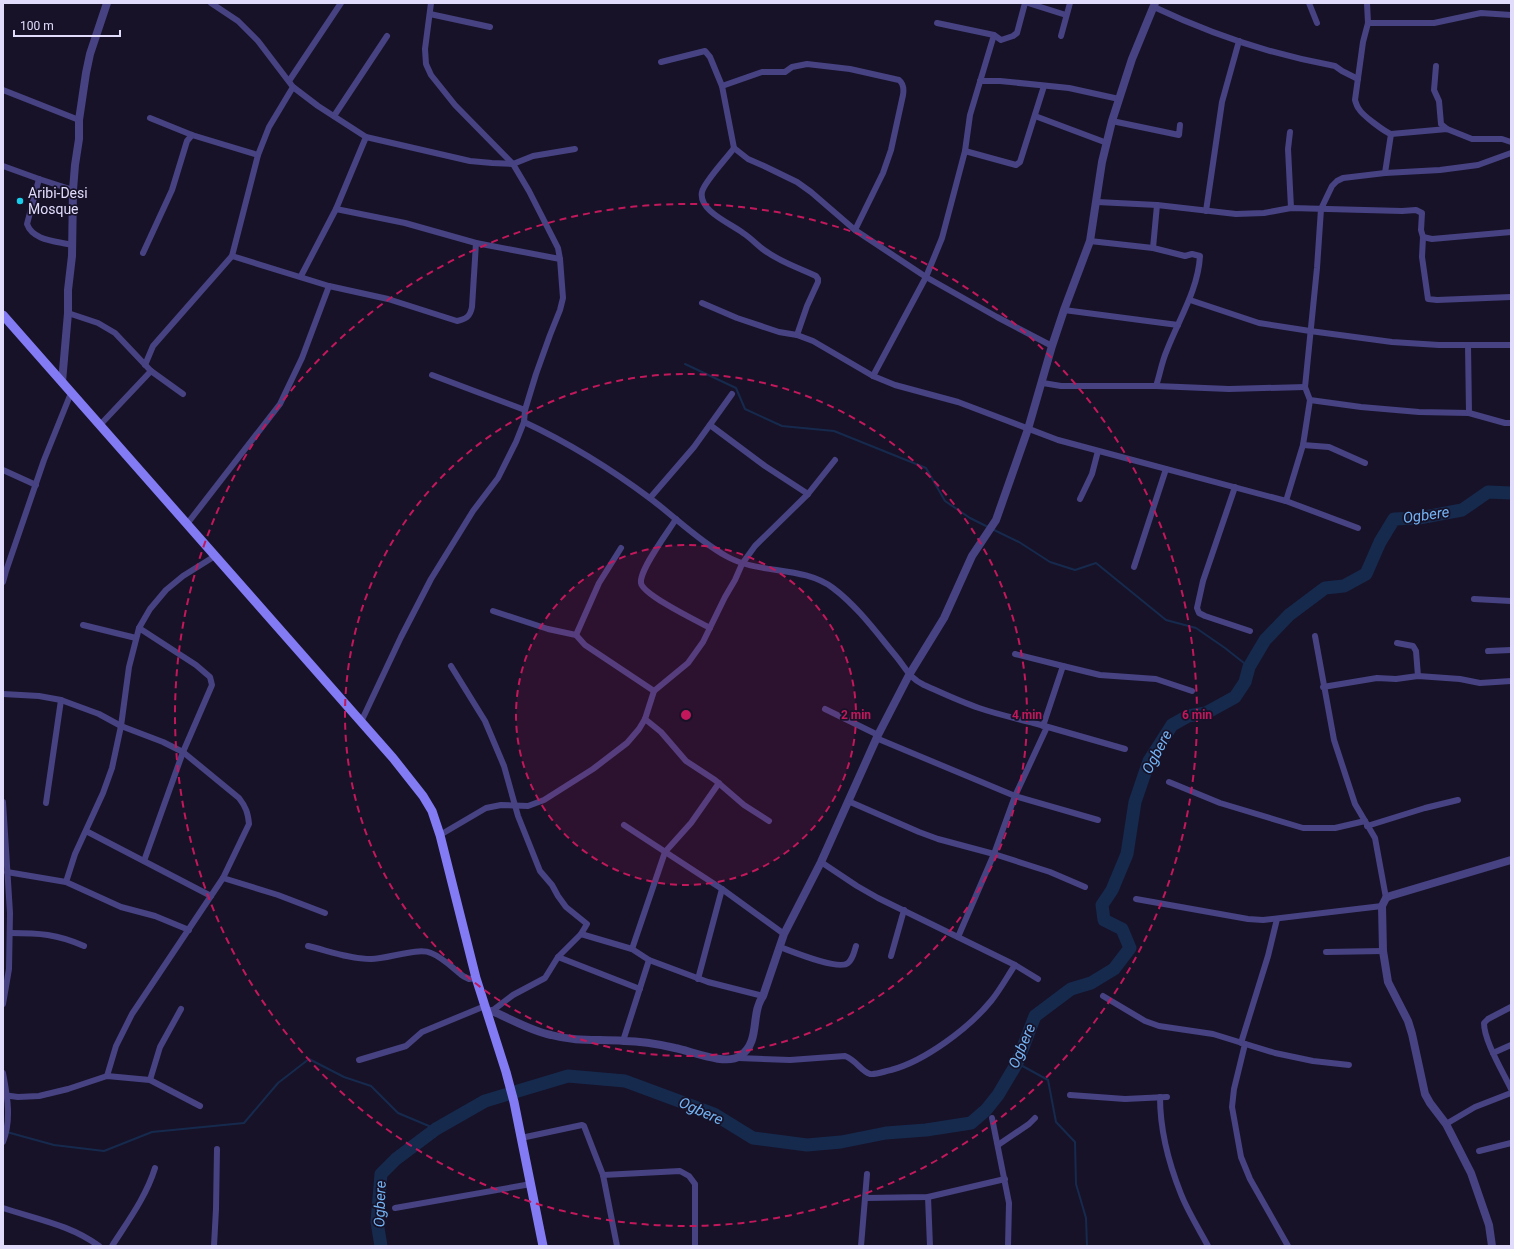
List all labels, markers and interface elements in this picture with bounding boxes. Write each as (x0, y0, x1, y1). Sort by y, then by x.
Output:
scale bar (14, 12, 120, 38)
text: 100 m (20, 19, 54, 33)
place label: Aribi-Desi Mosque (28, 185, 88, 217)
marker: Aribi-Desi Mosque (15, 196, 25, 206)
water label: Ogbere (1402, 503, 1451, 527)
centre of rings (679, 708, 693, 722)
text: 2 min (841, 708, 871, 722)
text: 4 min (1012, 708, 1042, 722)
text: 6 min (1182, 708, 1212, 722)
water label: Ogbere (1138, 727, 1176, 777)
water label: Ogbere (1005, 1021, 1039, 1071)
water label: Ogbere (676, 1093, 726, 1129)
water label: Ogbere (370, 1180, 390, 1228)

